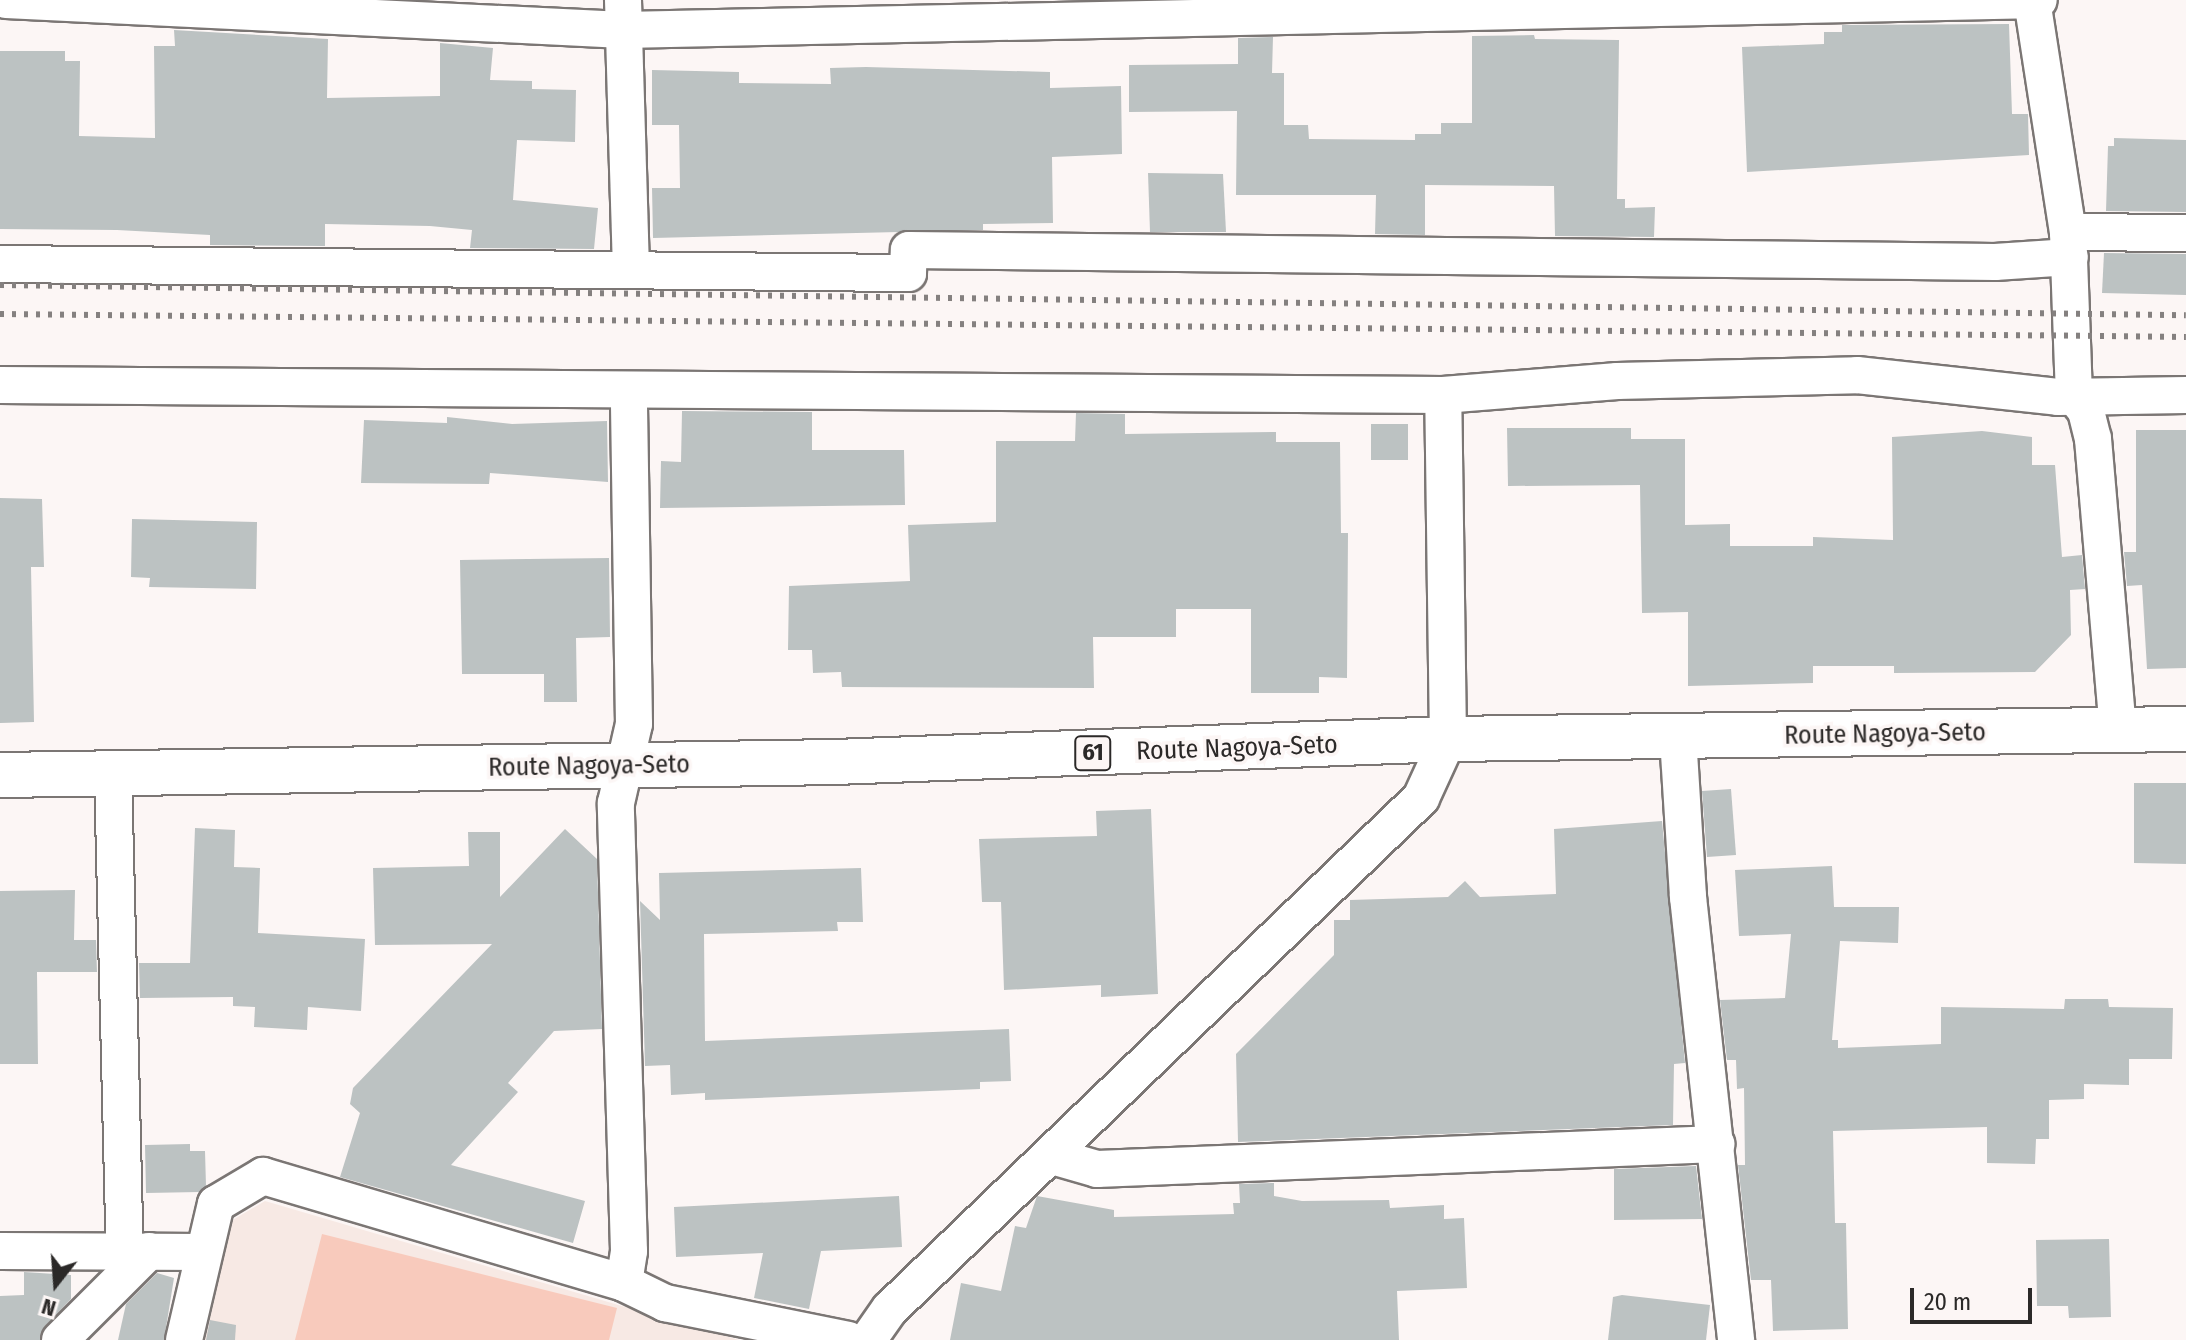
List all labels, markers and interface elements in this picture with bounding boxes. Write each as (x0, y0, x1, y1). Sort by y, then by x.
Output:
street label: Route Nagoya-Seto (1784, 717, 1986, 751)
street label: Route Nagoya-Seto (1136, 729, 1338, 767)
road number: 61 (1073, 733, 1113, 773)
street label: Route Nagoya-Seto (488, 749, 690, 783)
north arrow (16, 1244, 96, 1324)
scale bar (1914, 1272, 2036, 1322)
text: 20 m (1924, 1288, 1971, 1316)
text: N (39, 1293, 59, 1322)

